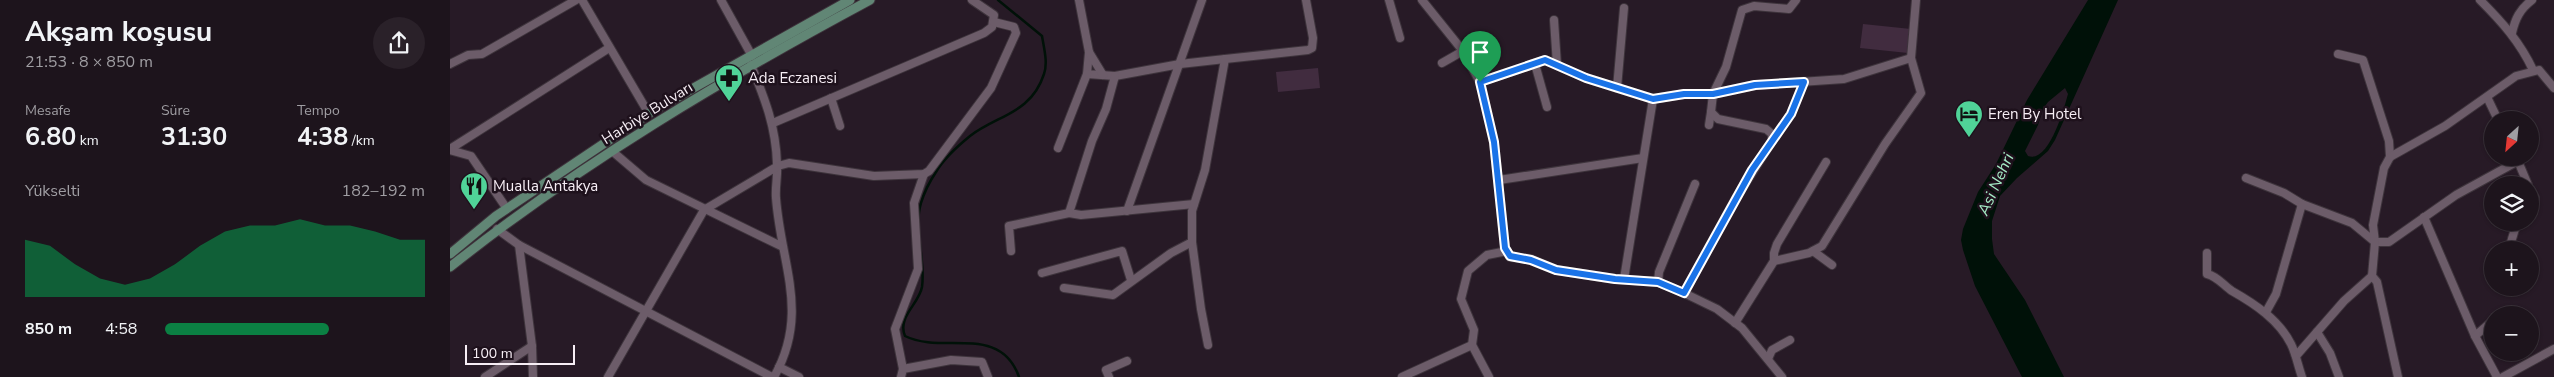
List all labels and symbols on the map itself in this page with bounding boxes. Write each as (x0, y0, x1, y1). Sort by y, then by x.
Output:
pin (1459, 31, 1501, 82)
pharmacy icon: Ada Eczanesi (714, 63, 744, 102)
place label: Ada Eczanesi (748, 68, 837, 88)
street label: Harbiye Bulvarı (598, 77, 696, 149)
hotel icon: Eren By Hotel (1954, 99, 1984, 138)
place label: Eren By Hotel (1988, 104, 2082, 124)
north arrow (2484, 111, 2539, 166)
water label: Asi Nehri (1972, 150, 2019, 220)
restaurant icon: Mualla Antakya (459, 171, 489, 210)
place label: Mualla Antakya (493, 176, 598, 196)
scale bar (465, 342, 575, 365)

